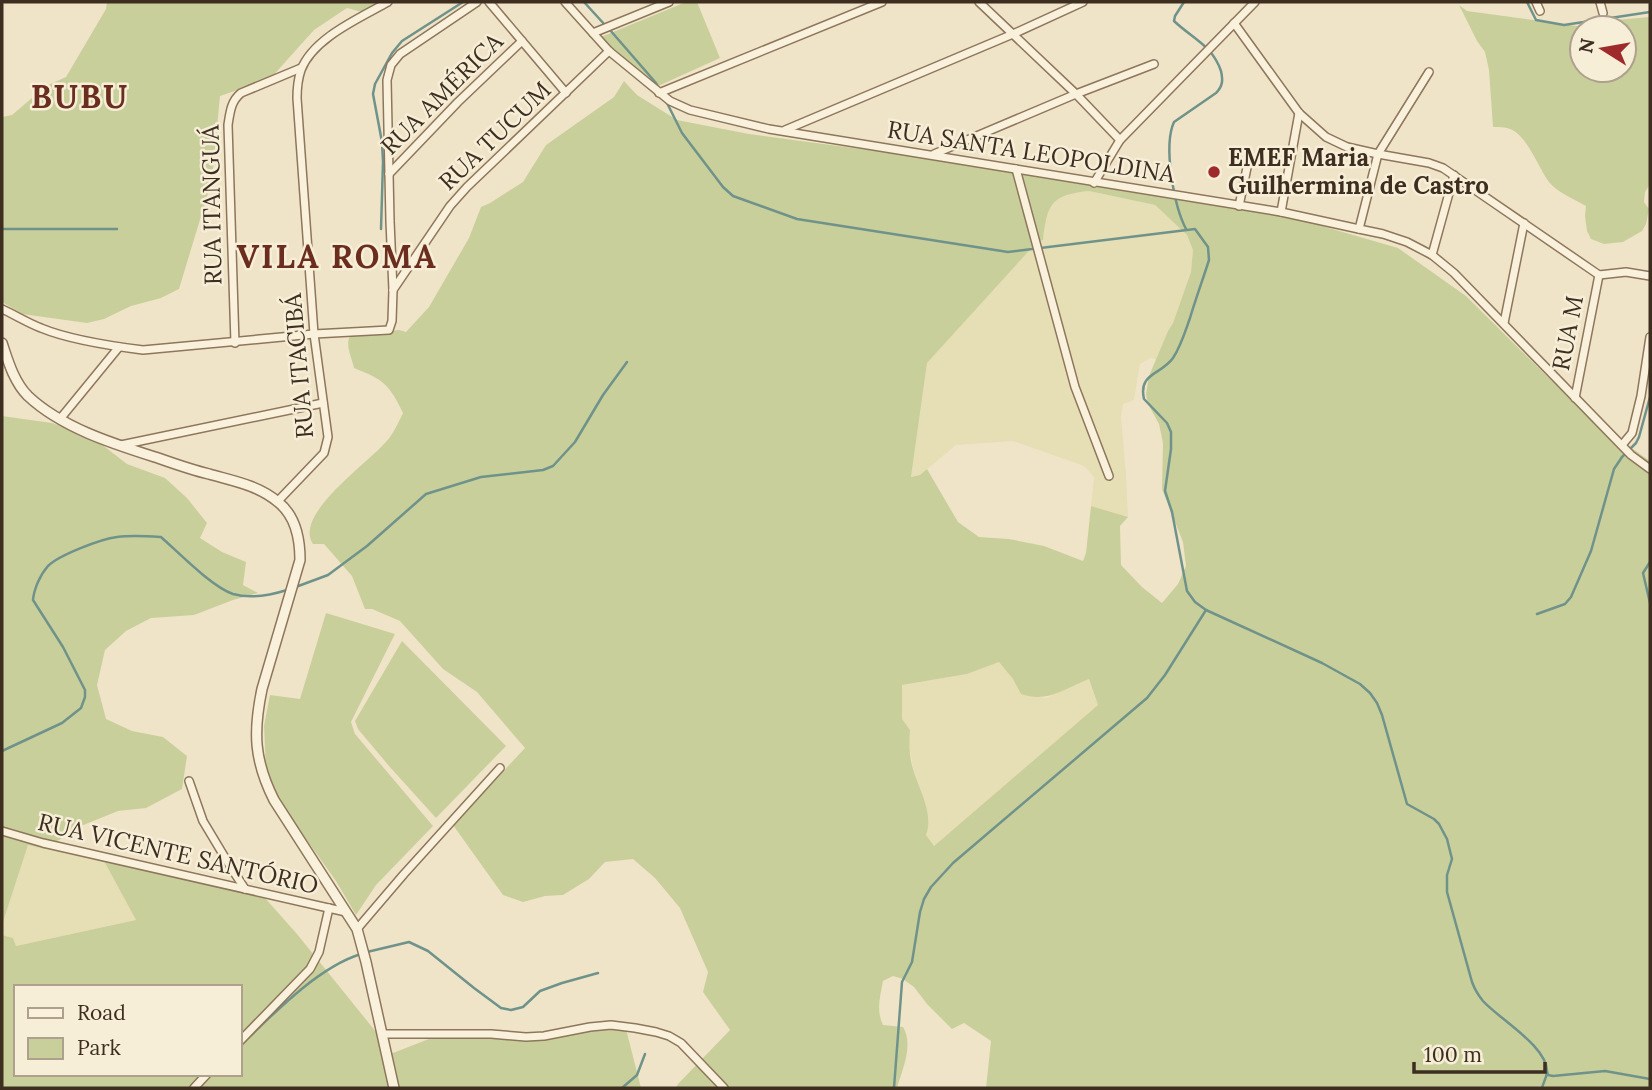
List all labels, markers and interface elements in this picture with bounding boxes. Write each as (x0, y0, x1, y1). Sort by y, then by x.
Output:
north arrow (1568, 14, 1638, 84)
street label: RUA AMÉRICA (374, 25, 510, 161)
text: N (1573, 36, 1600, 55)
street label: RUA TUCUM (432, 75, 557, 197)
district label: BUBU (31, 76, 129, 117)
street label: RUA SANTA LEOPOLDINA (885, 113, 1178, 190)
street label: RUA ITANGUÁ (195, 124, 228, 286)
place label: EMEF Maria Guilhermina de Castro (1228, 142, 1489, 201)
marker: EMEF Maria Guilhermina de Castro (1206, 164, 1222, 180)
district label: VILA ROMA (236, 236, 438, 277)
street label: RUA ITACIBÁ (277, 291, 320, 440)
street label: RUA M (1545, 293, 1590, 373)
street label: RUA VICENTE SANTÓRIO (35, 806, 321, 901)
legend (14, 985, 242, 1076)
text: Road (77, 999, 126, 1026)
scale bar (1414, 1030, 1545, 1074)
text: Park (77, 1034, 121, 1061)
text: 100 m (1424, 1041, 1482, 1068)

